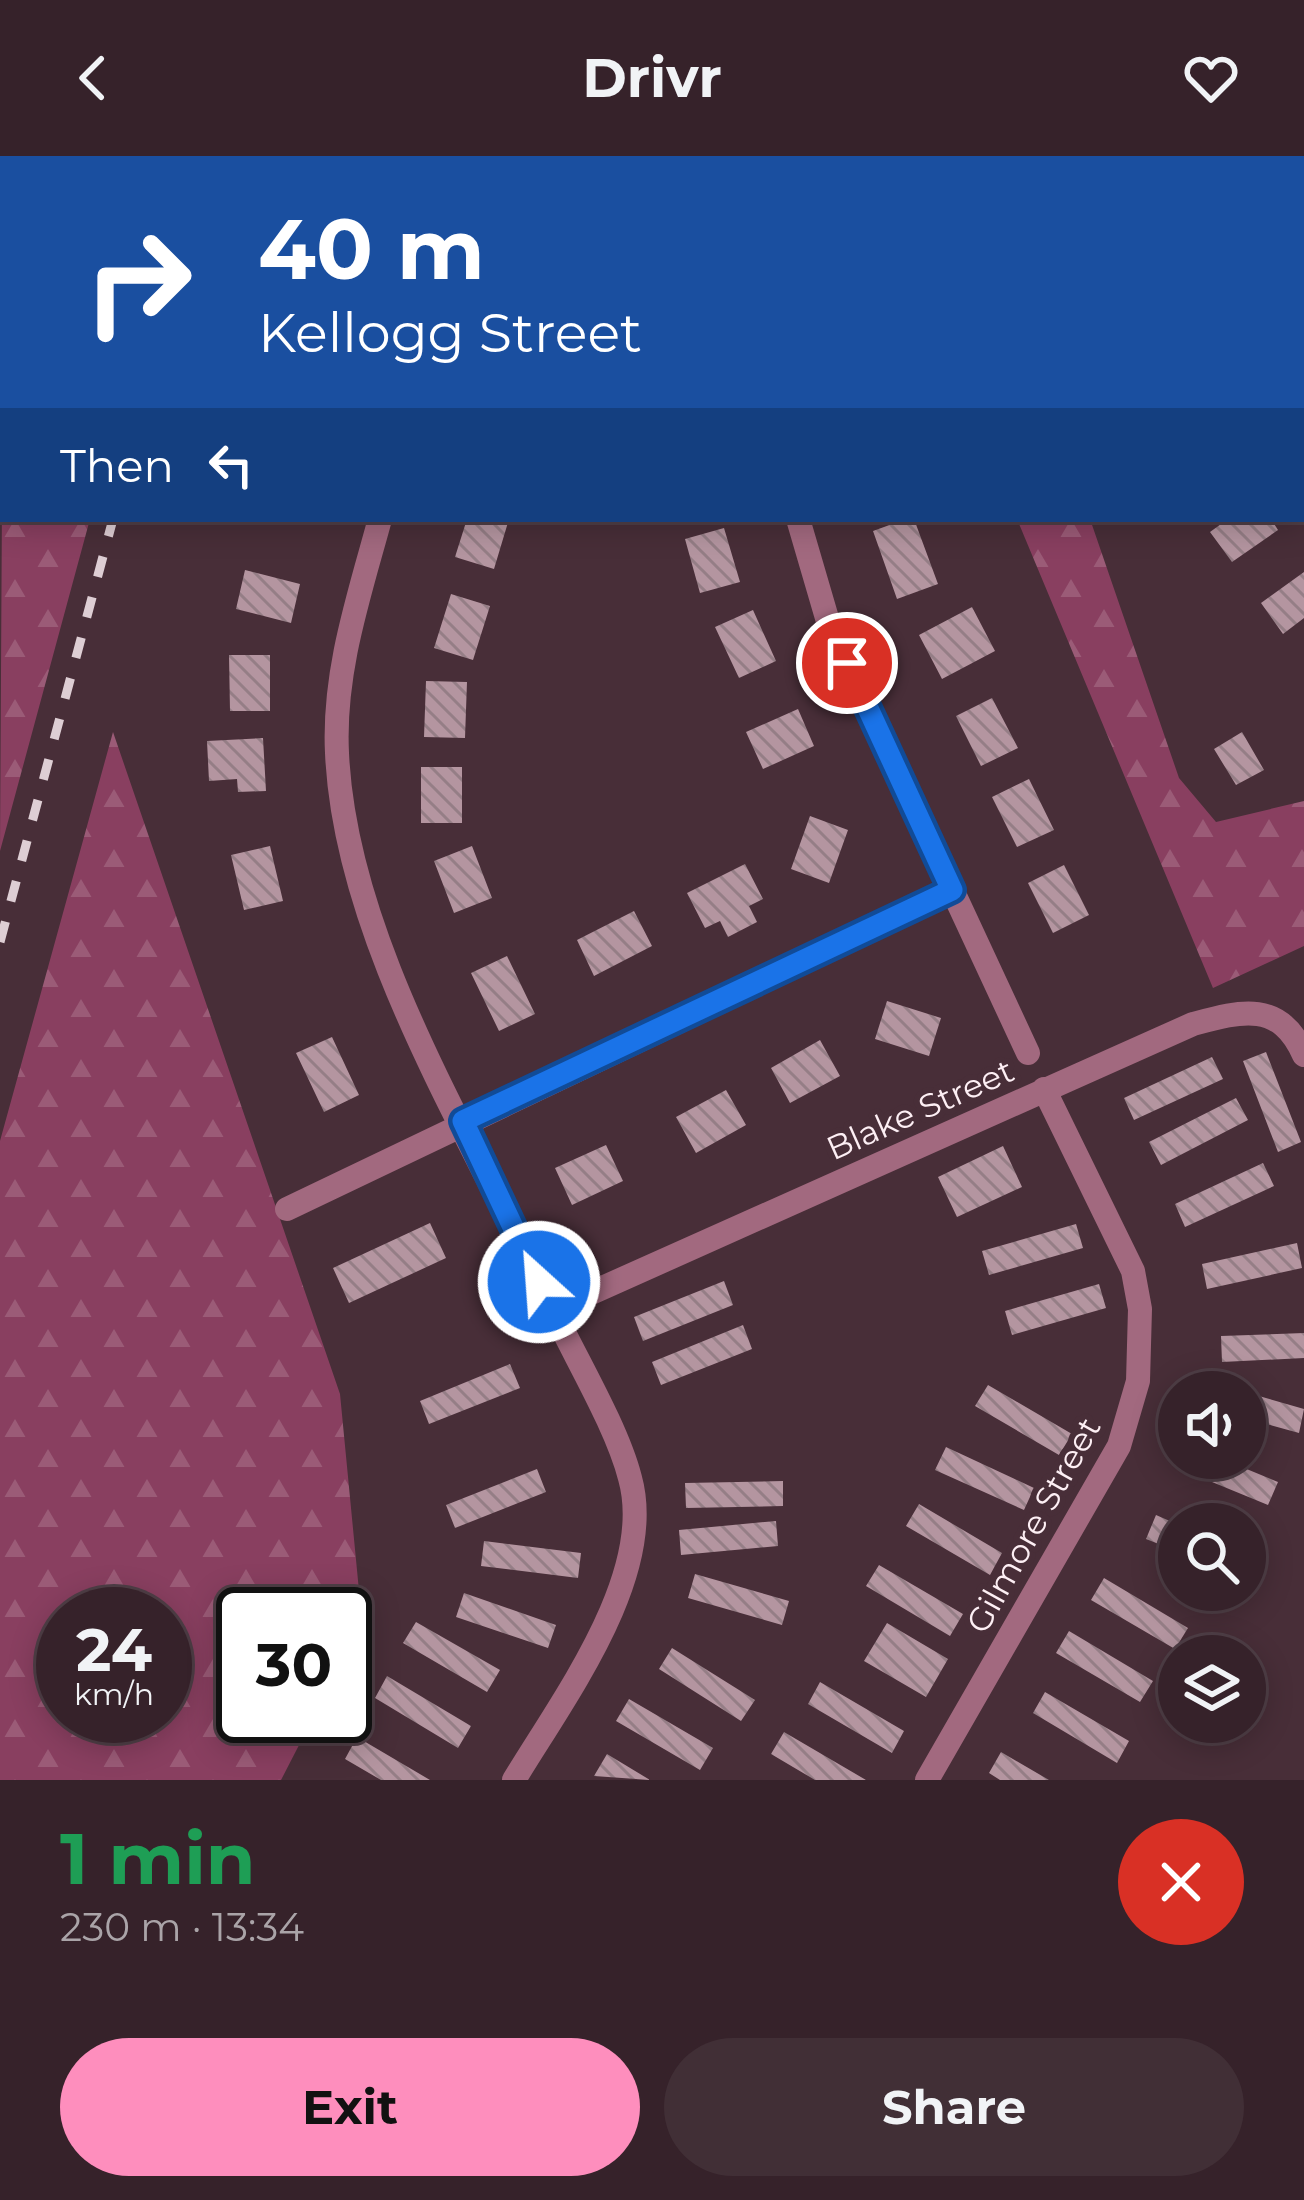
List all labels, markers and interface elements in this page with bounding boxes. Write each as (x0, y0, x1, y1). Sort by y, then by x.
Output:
icon: back (60, 45, 126, 111)
text: Drivr (582, 45, 722, 111)
icon: heart (1178, 45, 1244, 111)
text: 40 m (258, 198, 485, 300)
icon: right (60, 204, 216, 360)
text: Kellogg Street (258, 300, 642, 366)
icon: left (198, 432, 264, 498)
text: Then (60, 438, 174, 493)
pin (796, 612, 898, 714)
icon: arrive (814, 630, 880, 696)
street label: Blake Street (820, 1050, 1020, 1168)
position arrow (476, 1219, 602, 1345)
map controls (1158, 1371, 1266, 1743)
button: sound (1158, 1371, 1266, 1479)
street label: Gilmore Street (957, 1410, 1109, 1640)
button: search (1158, 1503, 1266, 1611)
speed limit sign: 30 (216, 1587, 372, 1743)
text: 24 (76, 1613, 152, 1686)
button: layers (1158, 1635, 1266, 1743)
text: km/h (74, 1676, 154, 1713)
text: 1 min (60, 1814, 256, 1902)
button: close (1118, 1819, 1244, 1945)
text: 230 m · 13:34 (60, 1903, 304, 1951)
button: Exit (60, 2038, 640, 2176)
button: Share (664, 2038, 1244, 2176)

